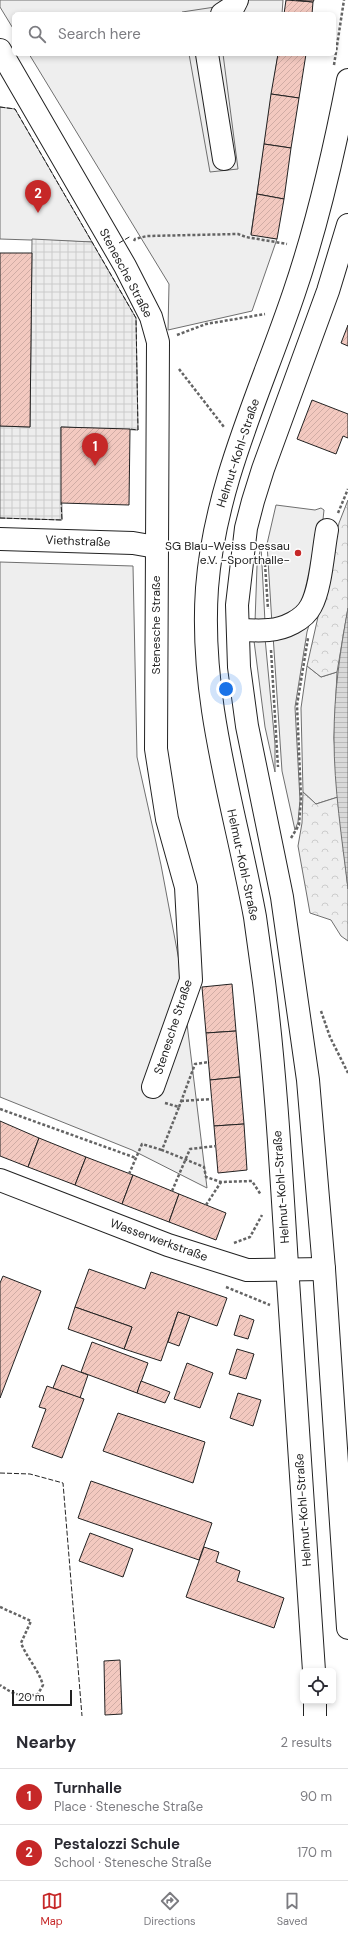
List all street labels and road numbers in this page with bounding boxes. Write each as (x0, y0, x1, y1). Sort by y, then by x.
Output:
street label: Stenesche Straße (96, 226, 156, 321)
street label: Helmut-Kohl-Straße (213, 396, 263, 509)
street label: Viethstraße (45, 532, 111, 550)
street label: Stenesche Straße (148, 575, 164, 675)
street label: Helmut-Kohl-Straße (223, 808, 263, 922)
street label: Stenesche Straße (150, 977, 196, 1077)
street label: Helmut-Kohl-Straße (269, 1130, 293, 1244)
street label: Wasserwerkstraße (108, 1215, 210, 1265)
street label: Helmut-Kohl-Straße (291, 1453, 315, 1567)

